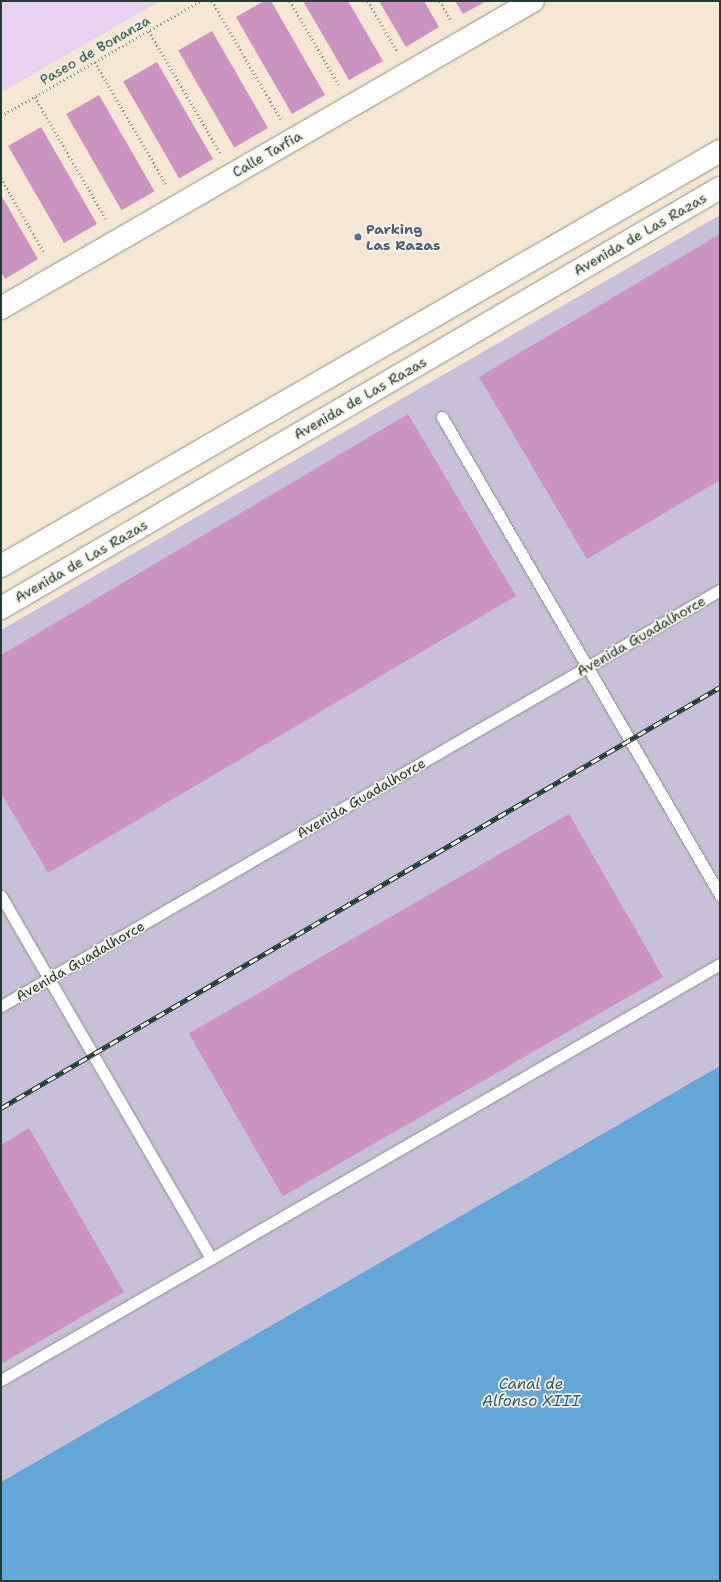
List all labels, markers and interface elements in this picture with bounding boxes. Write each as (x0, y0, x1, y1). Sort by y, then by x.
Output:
street label: Paseo de Bonanza (37, 12, 153, 88)
street label: Calle Tarfia (229, 127, 305, 181)
street label: Avenida de Las Razas (571, 189, 709, 279)
place label: Parking Las Razas (366, 221, 440, 254)
marker: Parking Las Razas (353, 232, 363, 242)
street label: Avenida de Las Razas (291, 353, 429, 443)
street label: Avenida de Las Razas (12, 516, 150, 606)
street label: Avenida Guadalhorce (574, 592, 708, 680)
street label: Avenida Guadalhorce (294, 754, 428, 842)
street label: Avenida Guadalhorce (13, 917, 147, 1005)
water label: Canal de Alfonso XIII (482, 1375, 580, 1410)

